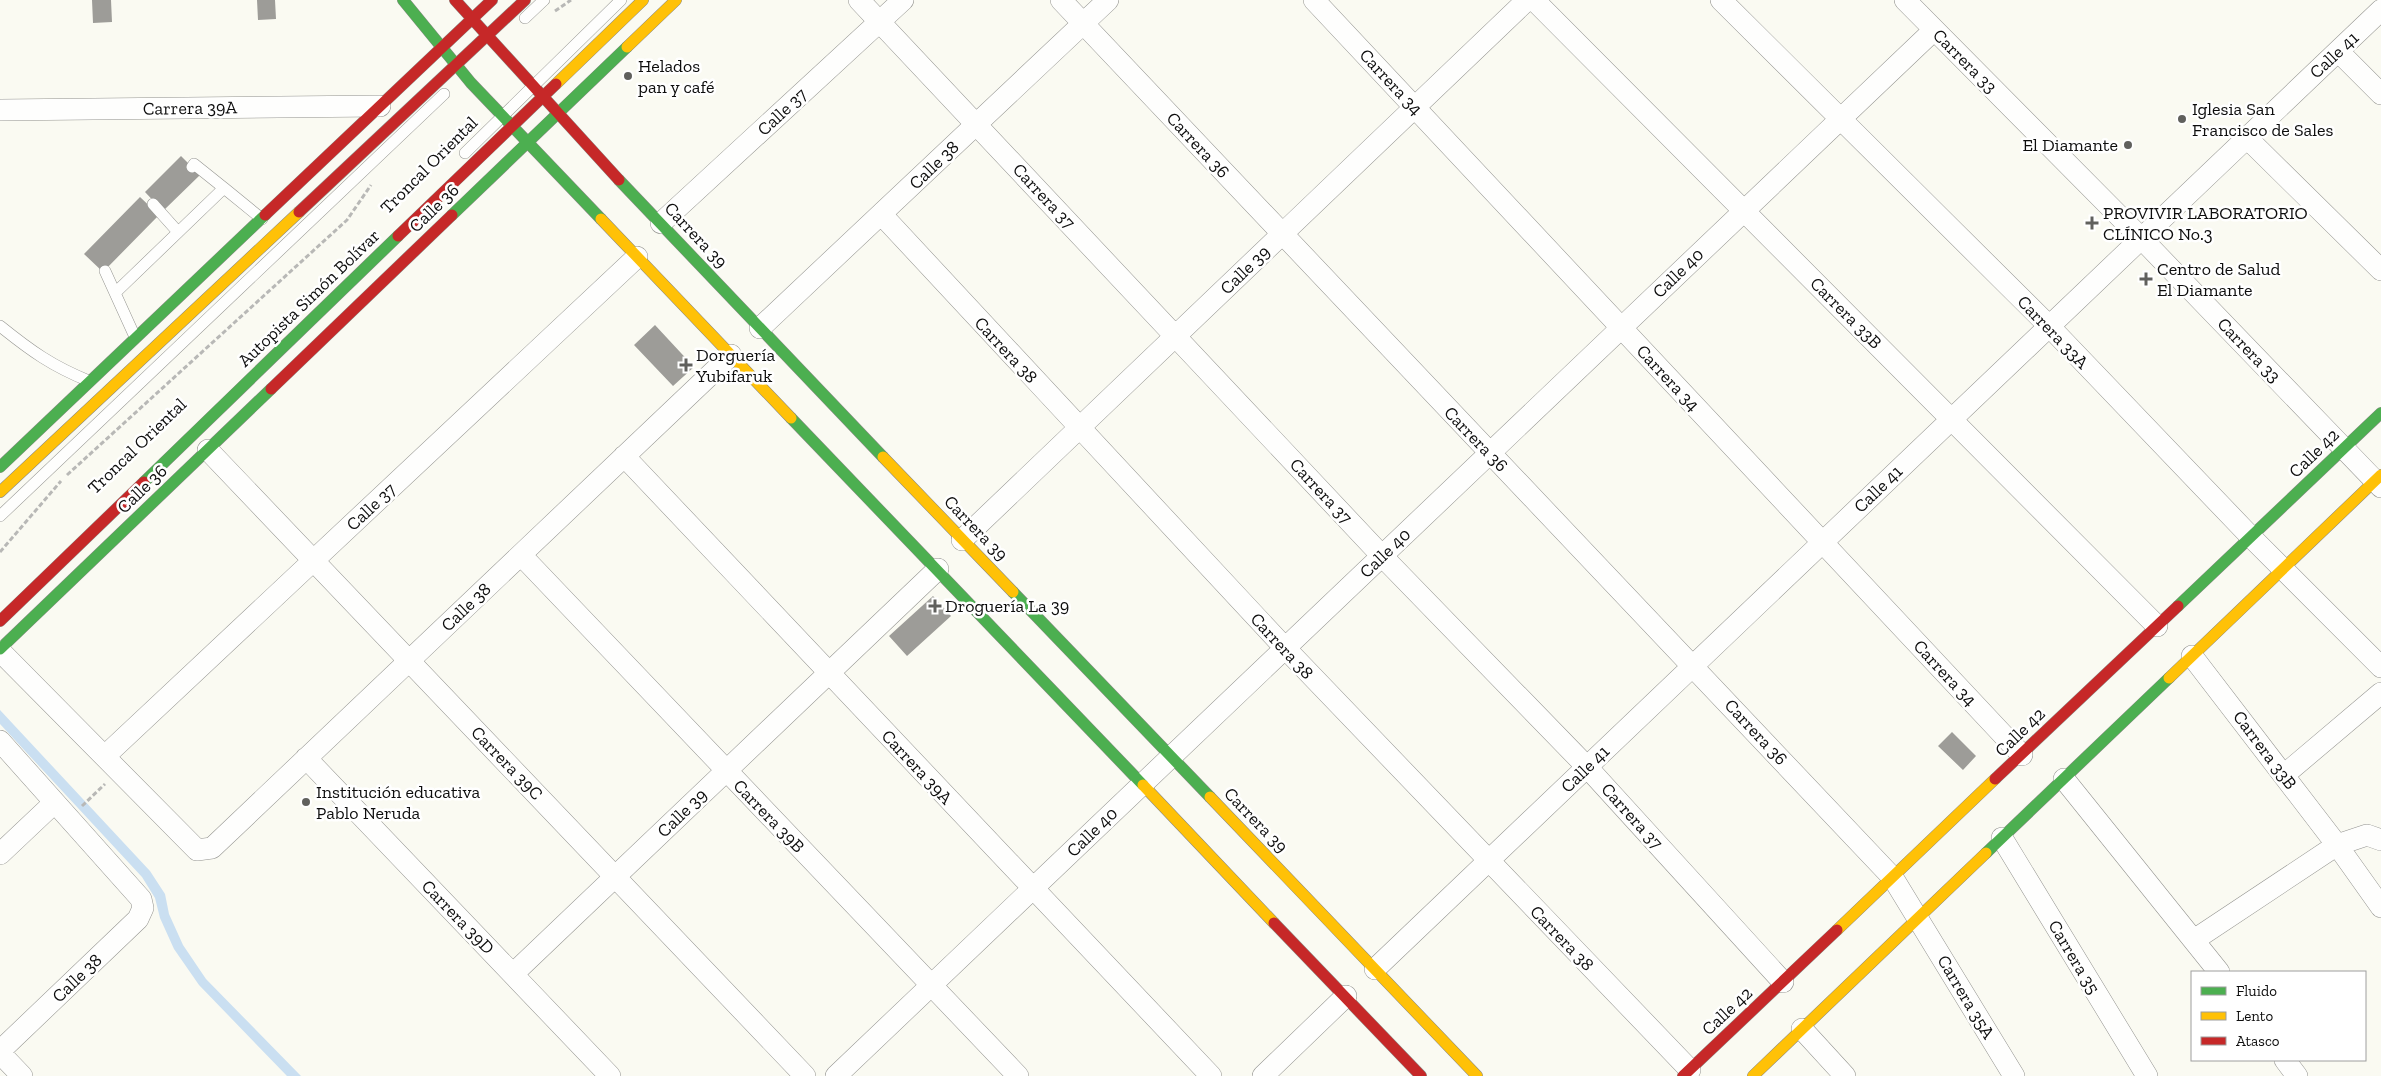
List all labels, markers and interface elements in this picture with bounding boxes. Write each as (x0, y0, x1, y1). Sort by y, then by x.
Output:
street label: Carrera 33 (1928, 24, 2002, 98)
street label: Calle 41 (2305, 27, 2363, 83)
street label: Carrera 34 (1355, 44, 1427, 120)
place label: Helados pan y café (638, 55, 715, 98)
marker: Helados pan y café (622, 70, 634, 82)
street label: Calle 37 (753, 83, 812, 140)
street label: Carrera 39A (143, 96, 238, 120)
place label: Iglesia San Francisco de Sales (2192, 98, 2333, 141)
street label: Carrera 36 (1162, 107, 1234, 183)
street label: Troncal Oriental (376, 112, 482, 218)
marker: Iglesia San Francisco de Sales (2176, 113, 2188, 125)
place label: El Diamante (2022, 134, 2118, 156)
street label: Calle 38 (904, 136, 964, 194)
marker: El Diamante (2122, 139, 2134, 151)
street label: Carrera 37 (1008, 159, 1080, 234)
street label: Calle 36 (404, 179, 464, 237)
street label: Carrera 39 (660, 197, 732, 273)
place label: PROVIVIR LABORATORIO CLÍNICO No.3 (2103, 202, 2308, 245)
marker: PROVIVIR LABORATORIO CLÍNICO No.3 (2085, 216, 2099, 230)
street label: Autopista Simón Bolívar (234, 225, 384, 371)
street label: Calle 39 (1215, 241, 1275, 299)
street label: Calle 40 (1648, 243, 1708, 303)
place label: Centro de Salud El Diamante (2157, 258, 2281, 301)
street label: Carrera 33B (1805, 272, 1887, 354)
marker: Centro de Salud El Diamante (2139, 272, 2153, 286)
street label: Carrera 33A (2013, 291, 2094, 374)
street label: Carrera 38 (970, 312, 1042, 388)
street label: Carrera 33 (2213, 313, 2285, 387)
street label: Carrera 34 (1632, 340, 1704, 416)
place label: Dorguería Yubifaruk (695, 344, 776, 387)
marker: Dorguería Yubifaruk (680, 359, 692, 371)
street label: Troncal Oriental (83, 393, 191, 499)
street label: Carrera 36 (1439, 402, 1513, 476)
street label: Calle 42 (2284, 424, 2344, 482)
street label: Carrera 37 (1285, 454, 1357, 529)
street label: Calle 36 (112, 460, 172, 518)
street label: Calle 41 (1849, 461, 1907, 517)
street label: Calle 37 (342, 478, 401, 535)
street label: Carrera 39 (939, 491, 1013, 565)
street label: Calle 40 (1355, 523, 1415, 583)
street label: Calle 38 (436, 578, 496, 636)
place label: Droguería La 39 (945, 595, 1069, 617)
marker: Droguería La 39 (929, 600, 941, 612)
street label: Carrera 38 (1246, 608, 1318, 684)
street label: Carrera 34 (1909, 635, 1981, 711)
street label: Carrera 36 (1720, 694, 1792, 770)
street label: Calle 42 (1990, 703, 2050, 761)
street label: Carrera 33B (2228, 706, 2302, 794)
street label: Carrera 39C (466, 721, 548, 805)
street label: Carrera 39A (877, 725, 957, 809)
street label: Calle 41 (1556, 741, 1614, 797)
street label: Carrera 39B (729, 775, 809, 857)
street label: Carrera 37 (1597, 778, 1668, 854)
place label: Institución educativa Pablo Neruda (316, 781, 481, 824)
street label: Carrera 39 (1219, 783, 1293, 857)
street label: Calle 39 (652, 784, 712, 842)
marker: Institución educativa Pablo Neruda (300, 796, 312, 808)
street label: Calle 40 (1062, 802, 1122, 862)
street label: Carrera 39D (417, 875, 499, 959)
street label: Carrera 38 (1525, 901, 1599, 975)
street label: Carrera 35 (2043, 916, 2105, 998)
street label: Calle 38 (47, 949, 107, 1007)
street label: Carrera 35A (1932, 951, 2000, 1043)
legend (2191, 971, 2366, 1061)
street label: Calle 42 (1697, 982, 1757, 1040)
text: Fluido (2236, 982, 2277, 1000)
text: Lento (2236, 1007, 2273, 1025)
text: Atasco (2236, 1032, 2280, 1050)

